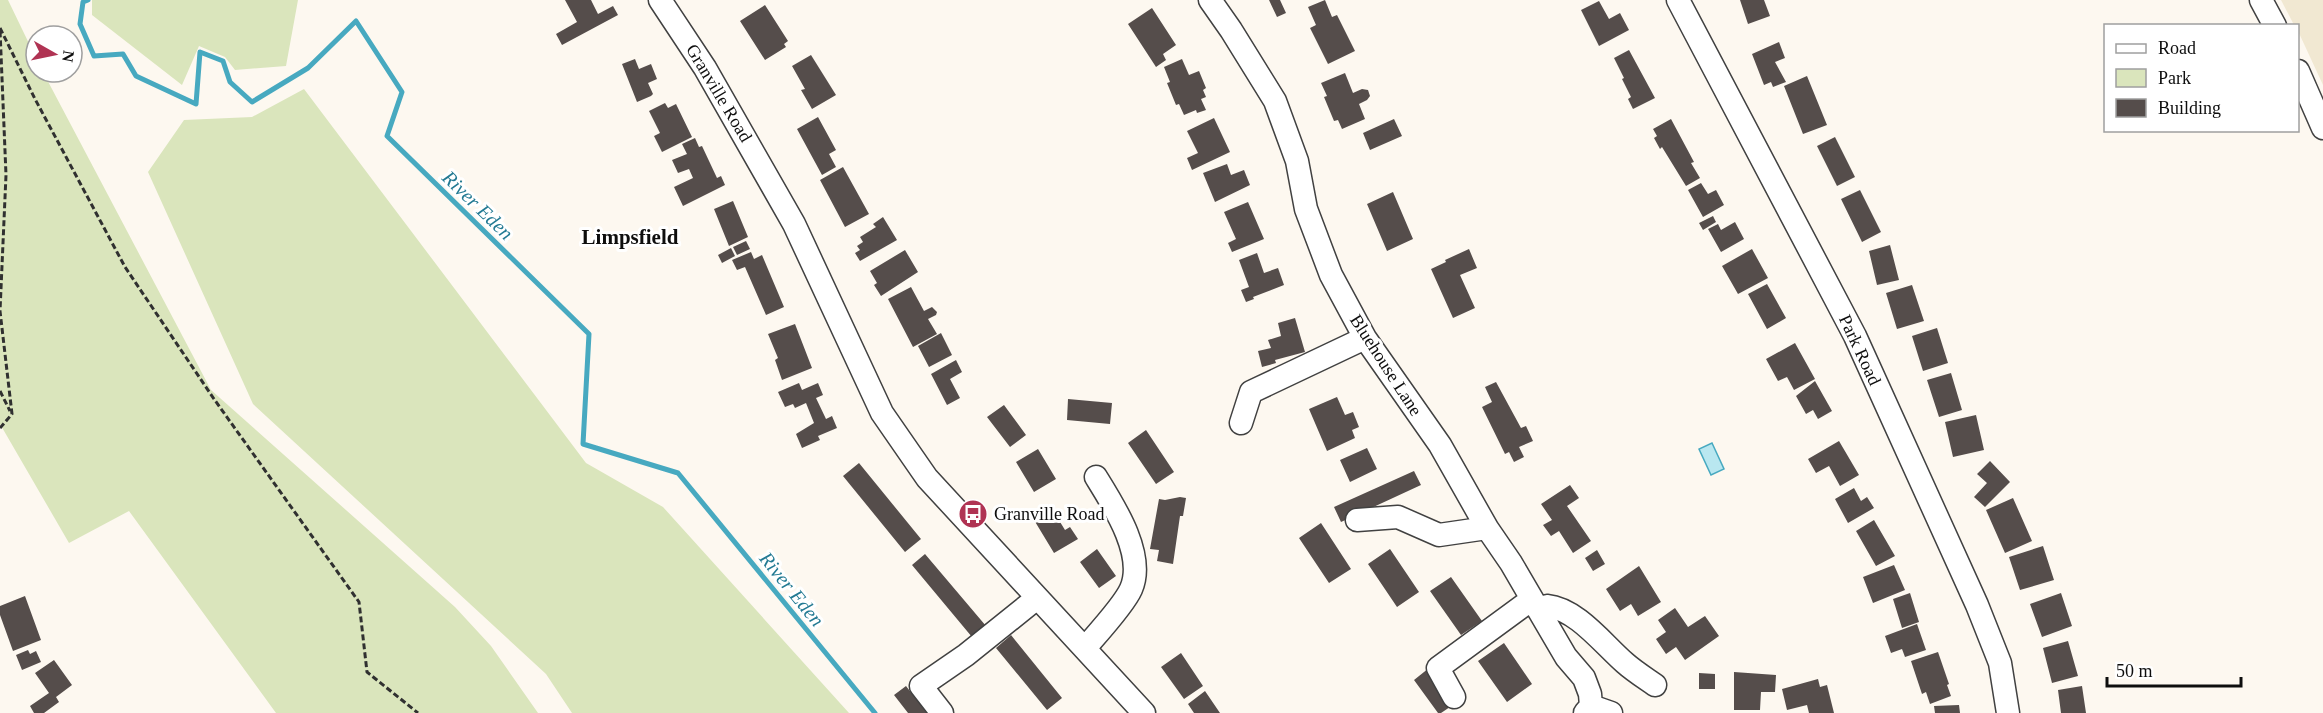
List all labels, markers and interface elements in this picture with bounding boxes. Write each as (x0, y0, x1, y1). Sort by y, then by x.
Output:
north arrow (24, 24, 84, 84)
legend (2104, 24, 2299, 132)
text: Road (2158, 38, 2196, 58)
street label: Granville Road (682, 40, 756, 146)
text: N (59, 49, 78, 64)
text: Park (2158, 68, 2191, 88)
text: Building (2158, 98, 2221, 118)
water label: River Eden (437, 165, 518, 244)
district label: Limpsfield (582, 225, 679, 249)
street label: Bluehouse Lane (1346, 311, 1426, 419)
street label: Park Road (1835, 312, 1885, 388)
bus stop icon: Granville Road (957, 498, 989, 530)
place label: Granville Road (994, 504, 1104, 524)
water label: River Eden (755, 547, 829, 631)
scale bar (2107, 650, 2240, 688)
text: 50 m (2116, 661, 2153, 681)

